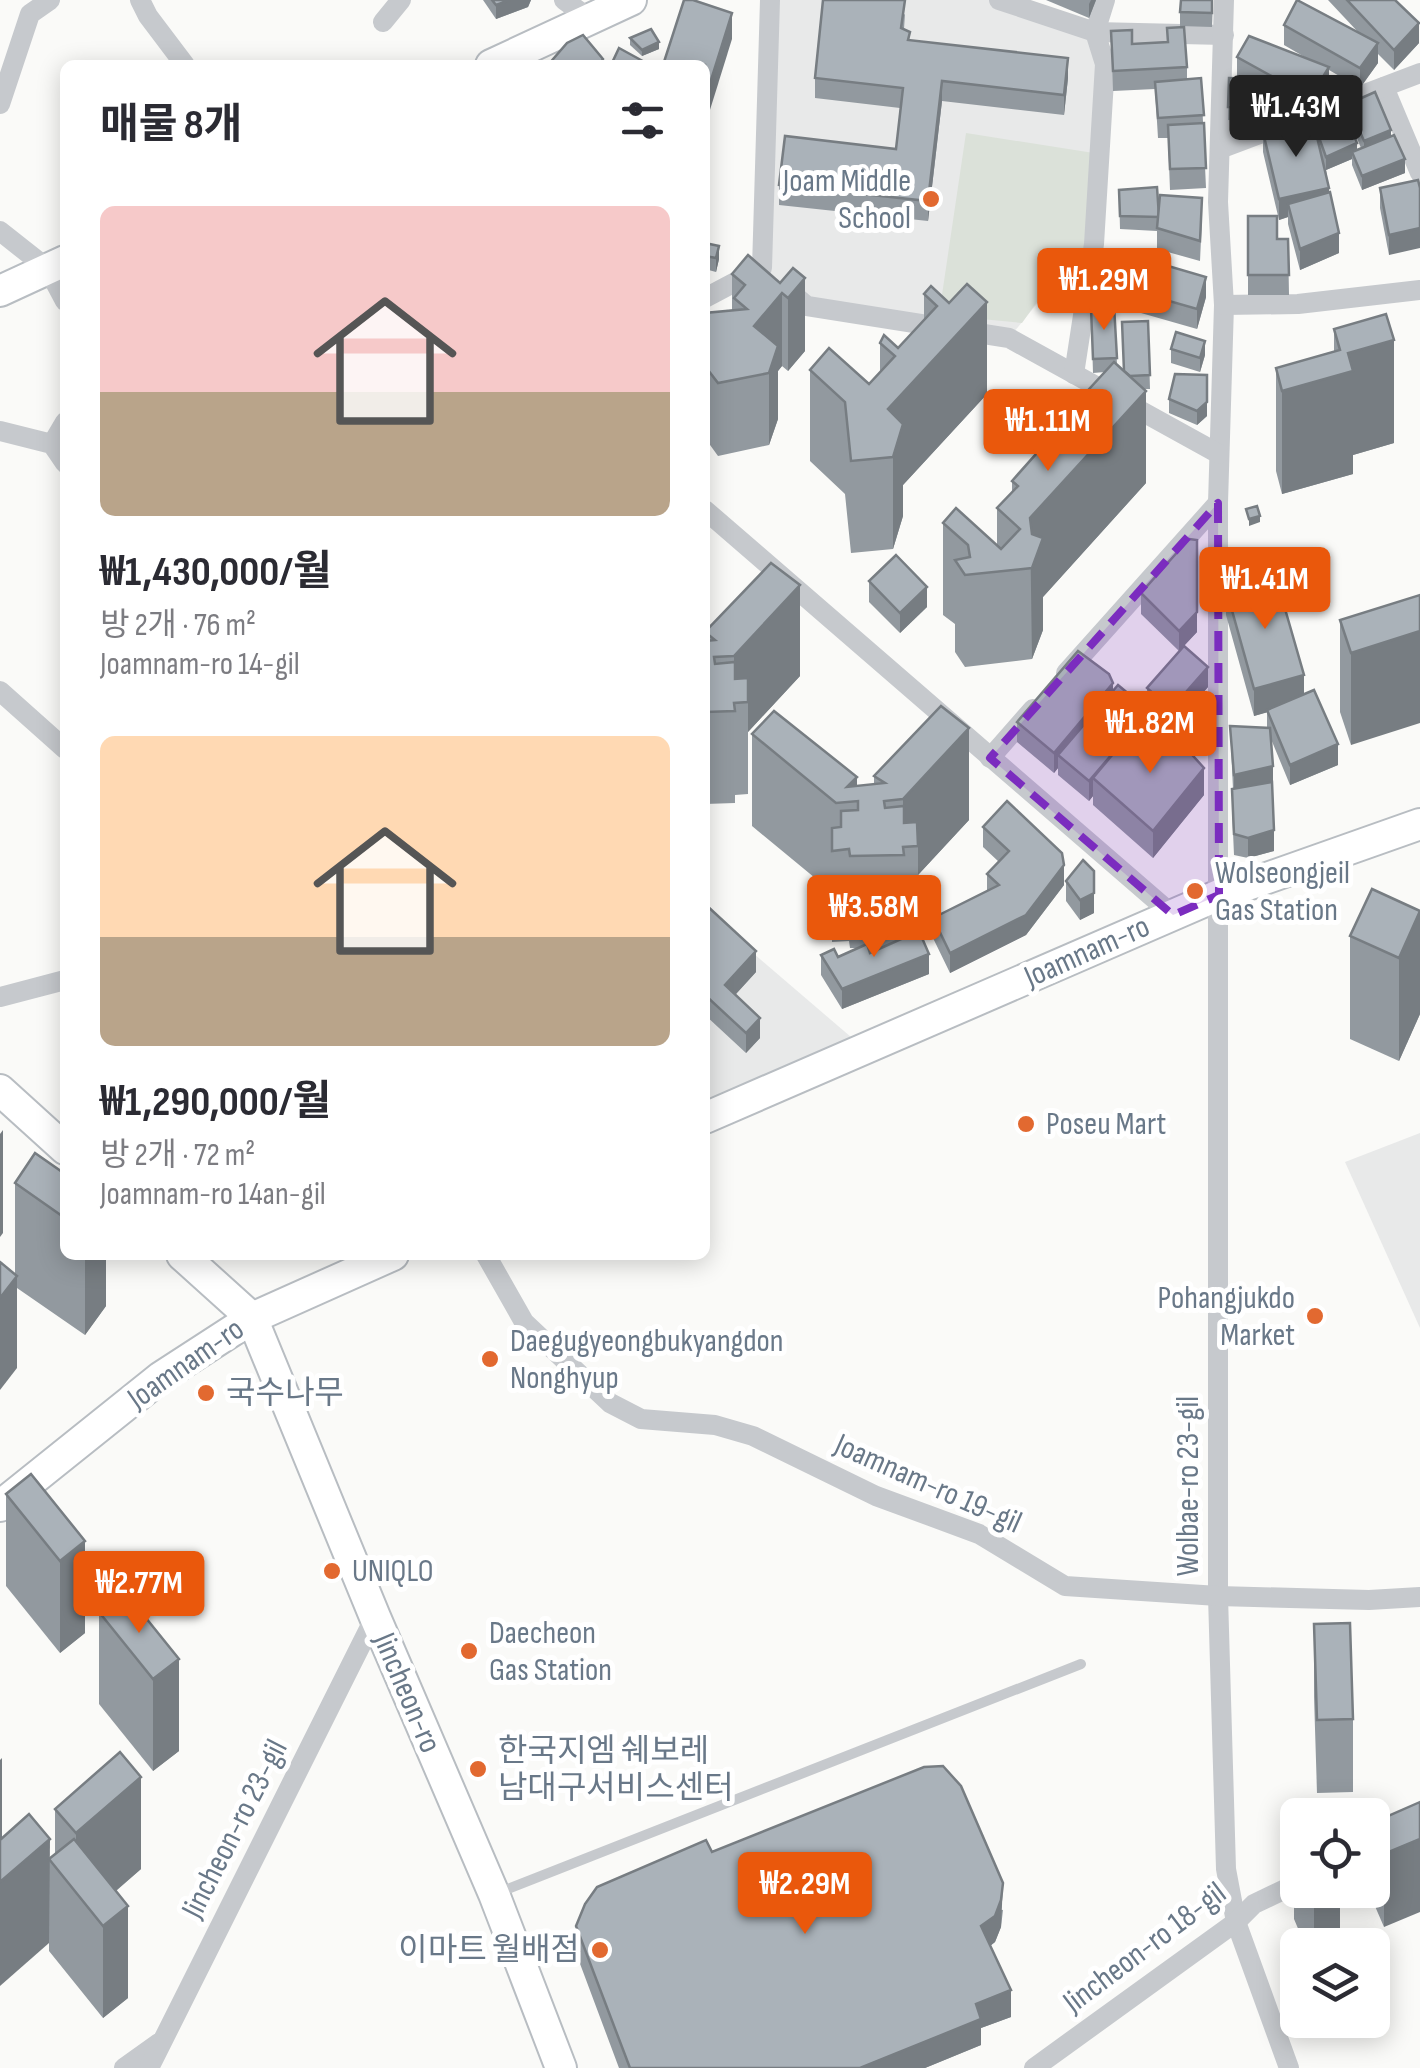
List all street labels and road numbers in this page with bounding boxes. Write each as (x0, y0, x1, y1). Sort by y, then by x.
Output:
street label: Joamnam-ro (1017, 907, 1156, 997)
street label: Joamnam-ro (120, 1310, 252, 1419)
street label: Wolbae-ro 23-gil (1169, 1396, 1208, 1576)
street label: Joamnam-ro 19-gil (828, 1425, 1028, 1543)
street label: Jincheon-ro (364, 1626, 450, 1759)
street label: Jincheon-ro 23-gil (173, 1733, 297, 1926)
street label: Jincheon-ro 18-gil (1055, 1874, 1234, 2022)

